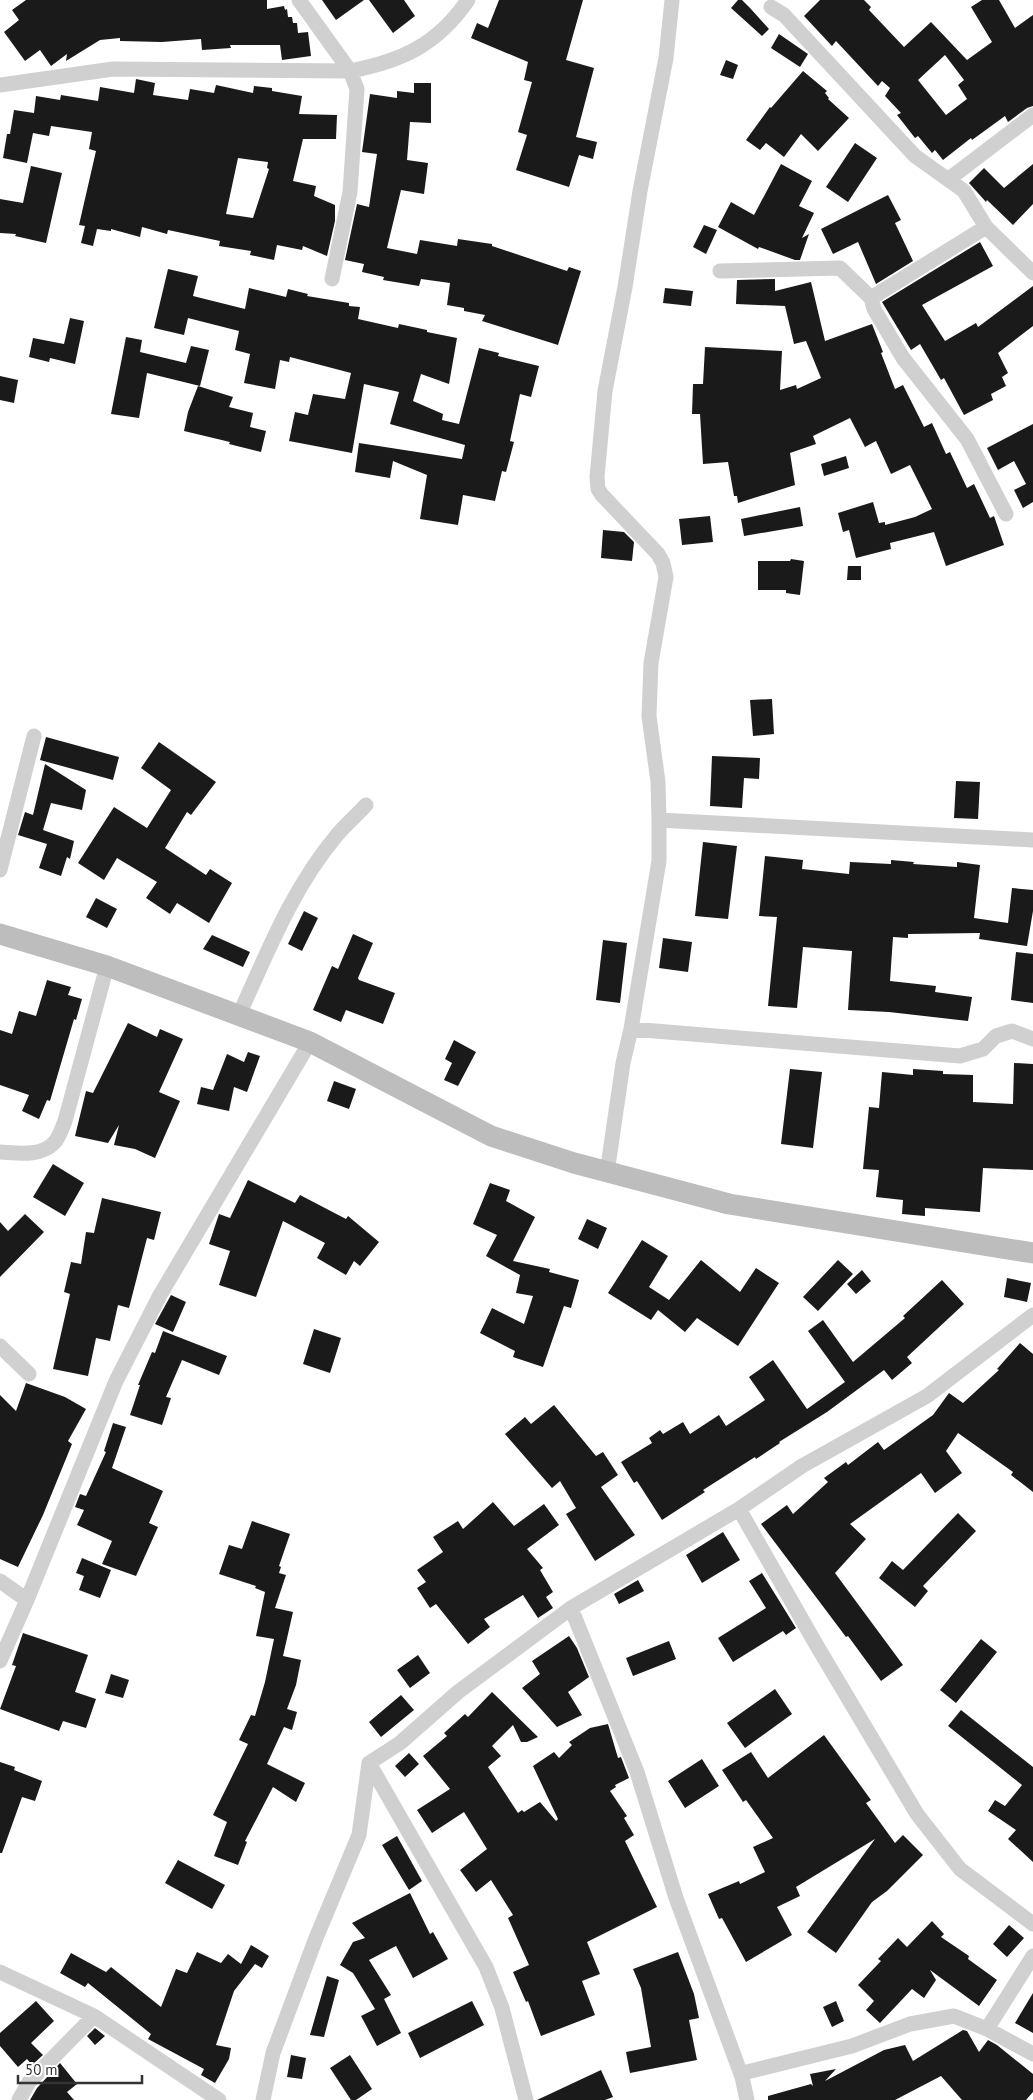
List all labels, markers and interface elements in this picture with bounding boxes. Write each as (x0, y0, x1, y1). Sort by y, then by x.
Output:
scale bar (18, 2052, 141, 2084)
text: 50 m (25, 2060, 58, 2079)

